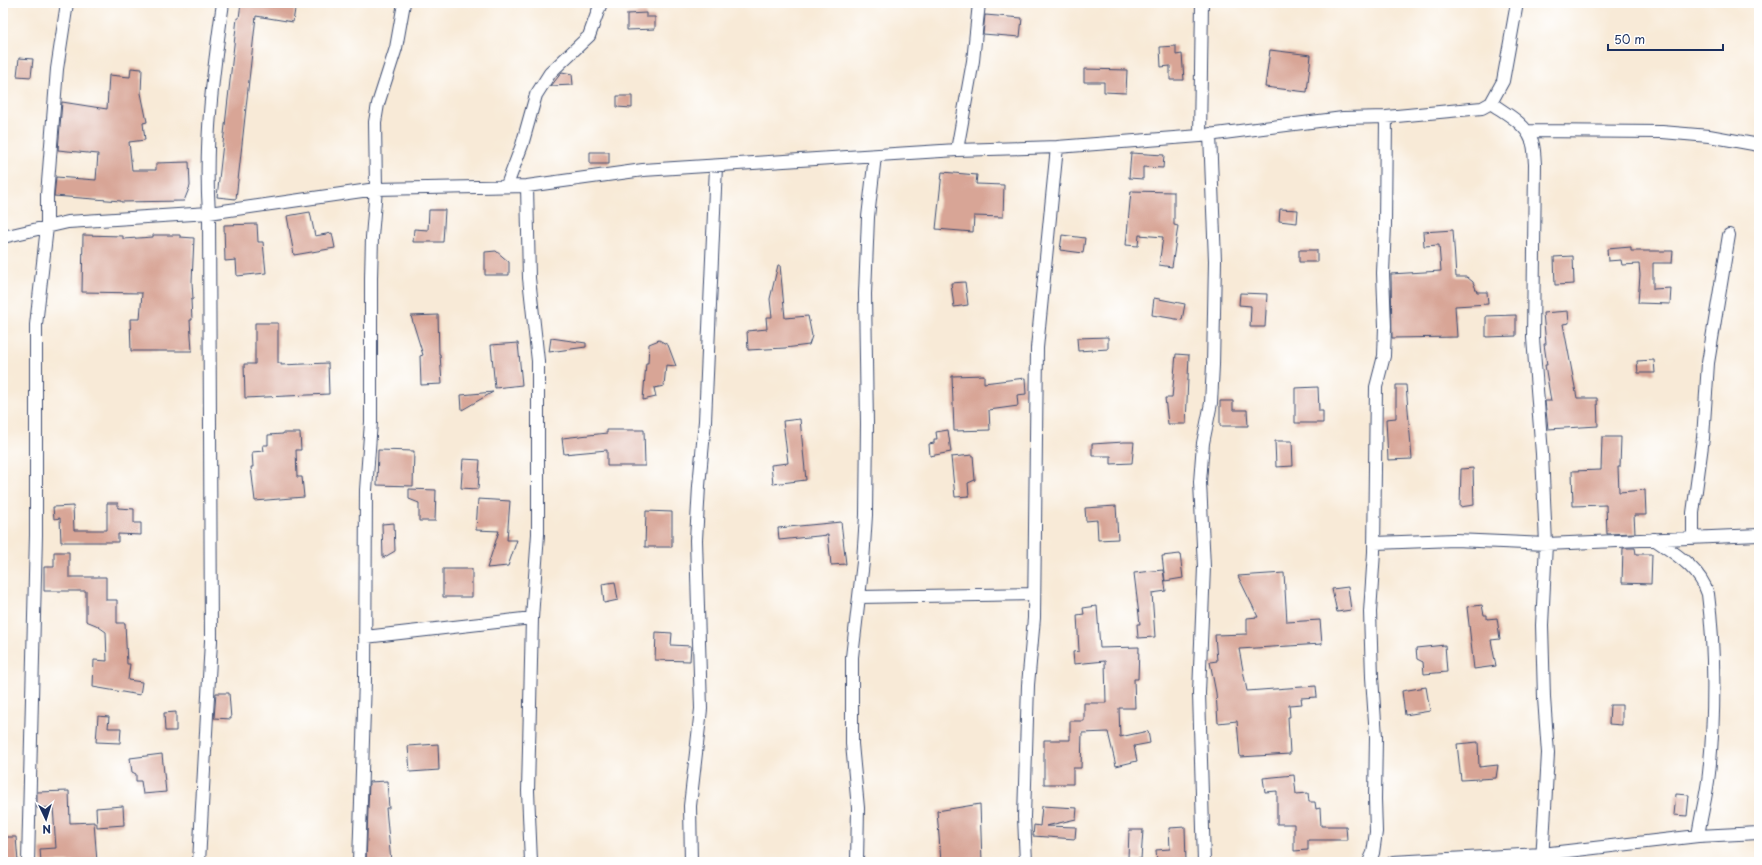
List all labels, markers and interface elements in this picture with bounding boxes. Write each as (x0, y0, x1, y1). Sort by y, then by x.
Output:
scale bar (1608, 26, 1723, 52)
text: 50 m (1614, 30, 1645, 48)
north arrow (26, 799, 66, 839)
text: N (42, 821, 52, 838)

